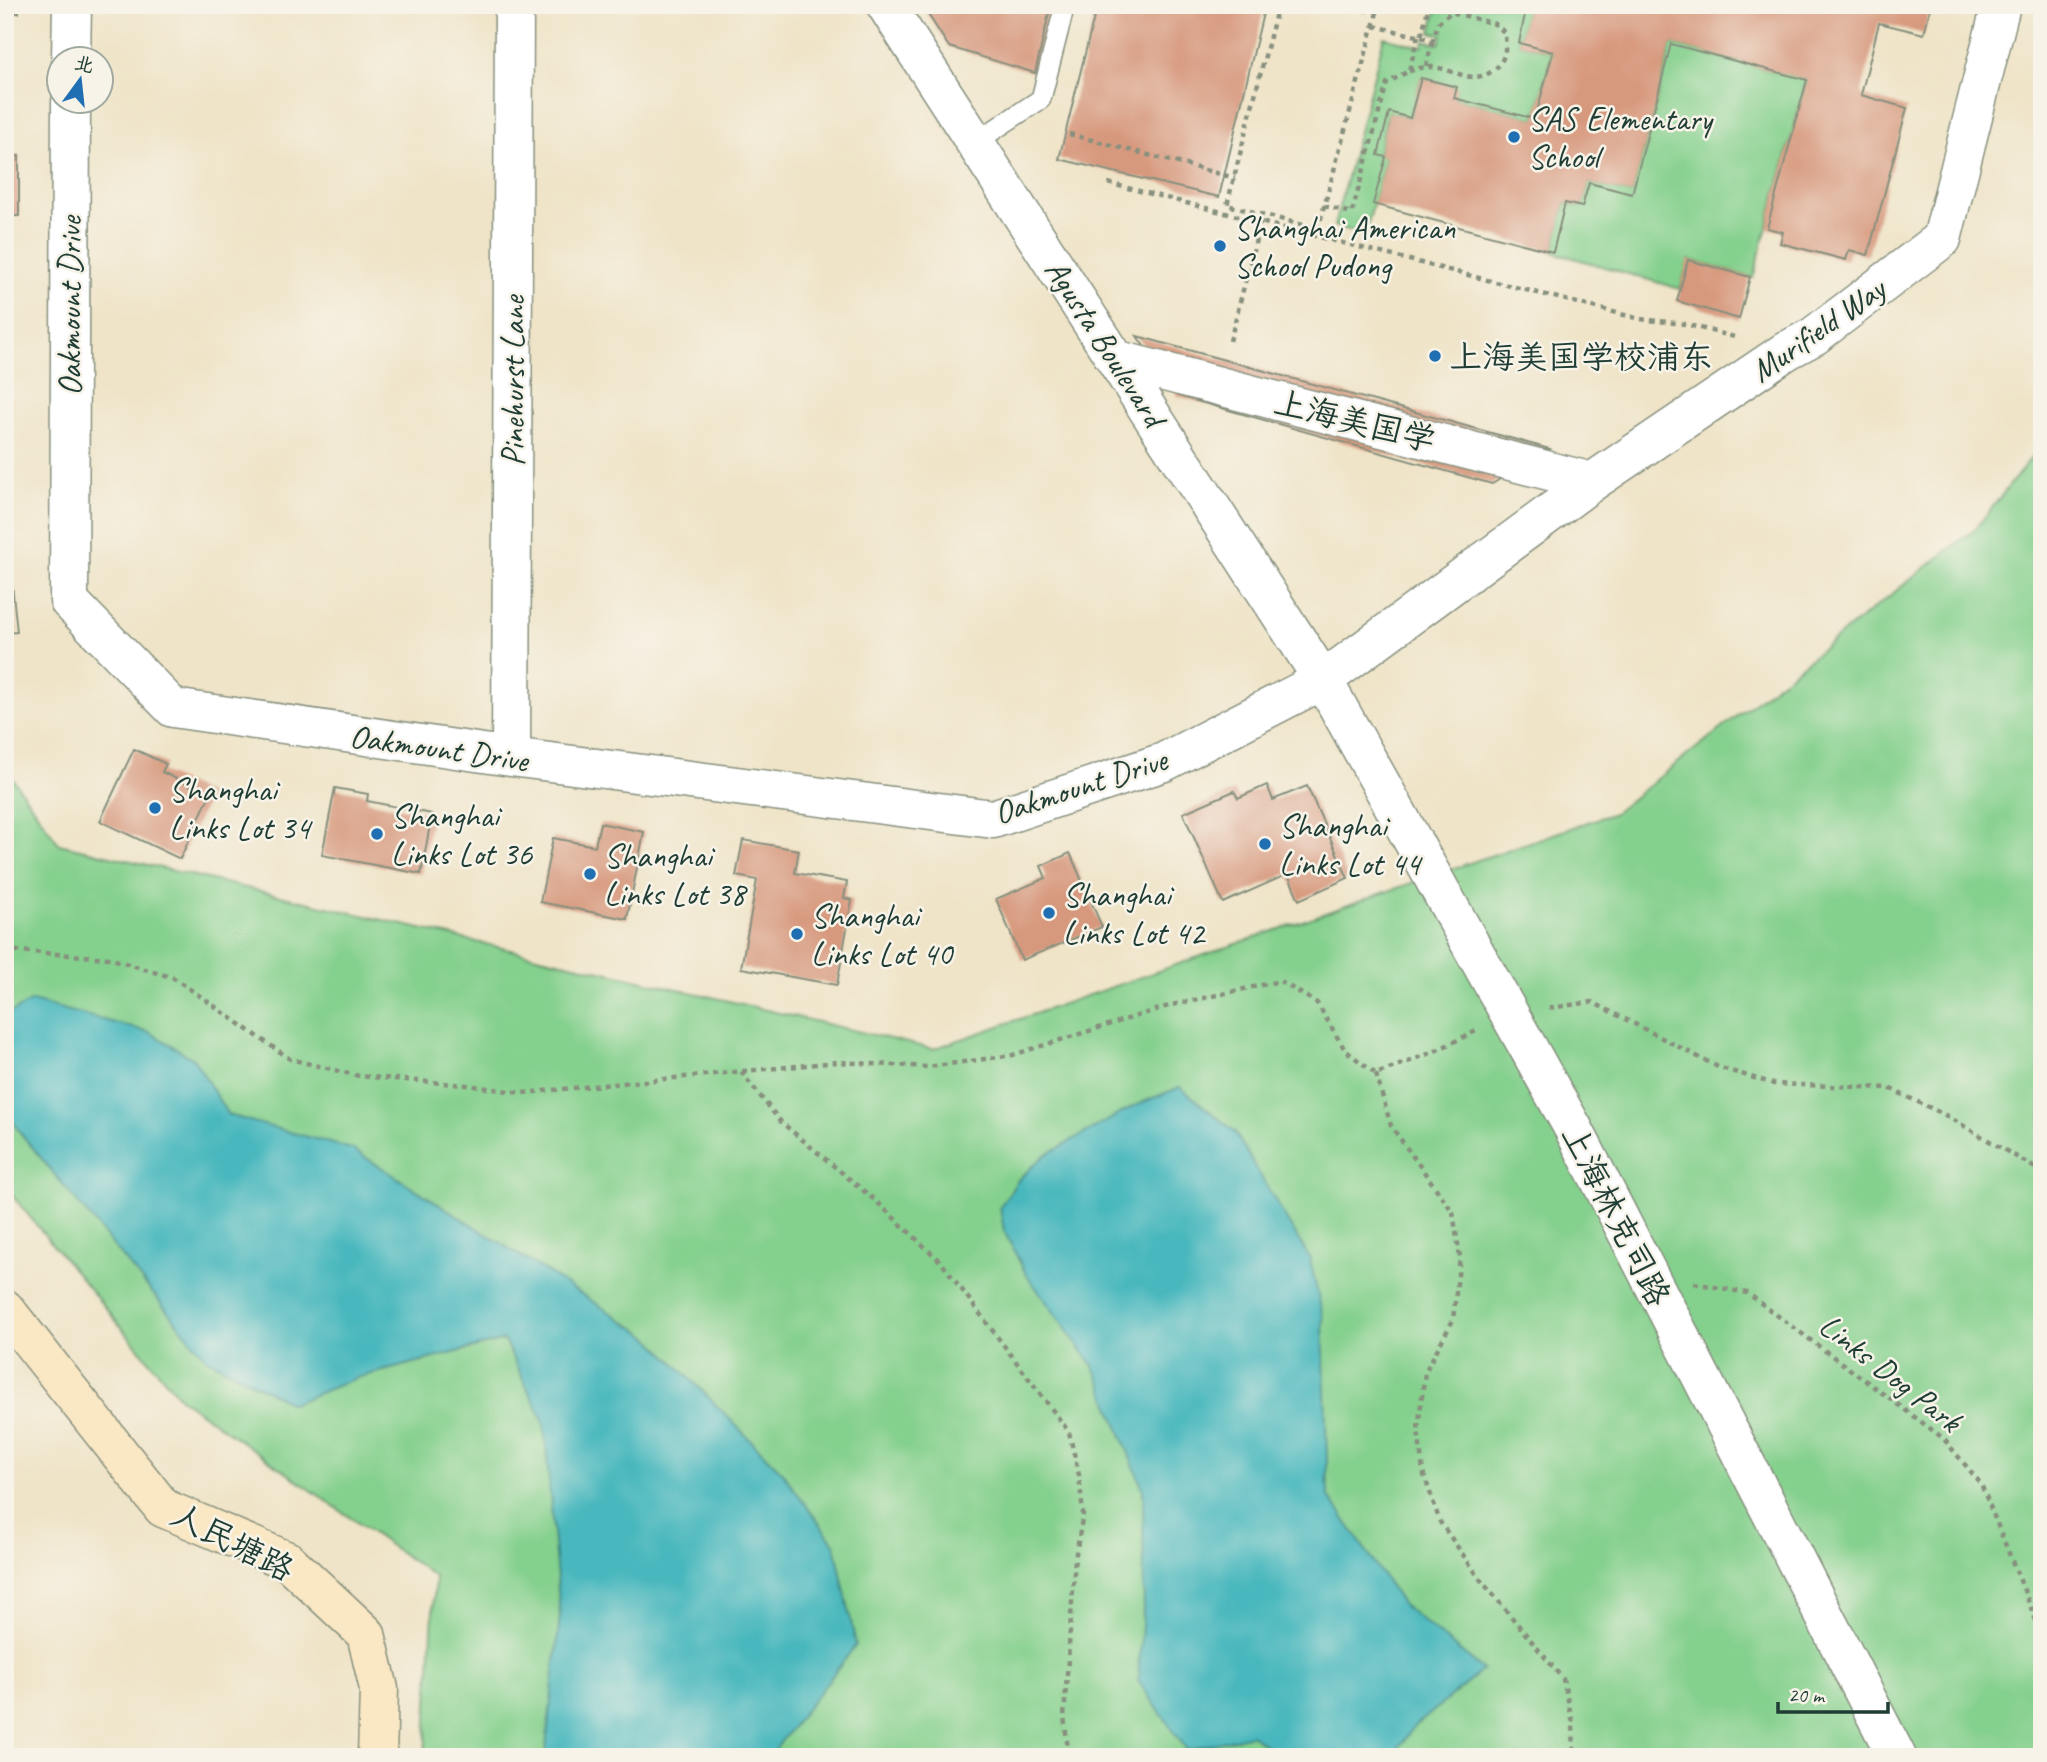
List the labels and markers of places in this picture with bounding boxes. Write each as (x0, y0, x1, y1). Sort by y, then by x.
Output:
place label: SAS Elementary School (1528, 98, 1714, 178)
marker: SAS Elementary School (1506, 129, 1522, 145)
place label: Shanghai American School Pudong (1234, 207, 1455, 287)
marker: Shanghai American School Pudong (1212, 238, 1228, 254)
place label: 上海美国学校浦东 (1449, 336, 1713, 378)
marker: 上海美国学校浦东 (1427, 348, 1443, 364)
place label: Shanghai Links Lot 34 (169, 769, 313, 849)
place label: Shanghai Links Lot 36 (391, 795, 533, 875)
marker: Shanghai Links Lot 34 (147, 800, 163, 816)
place label: Shanghai Links Lot 44 (1279, 805, 1423, 885)
marker: Shanghai Links Lot 36 (369, 826, 385, 842)
place label: Shanghai Links Lot 38 (604, 835, 748, 915)
marker: Shanghai Links Lot 44 (1257, 836, 1273, 852)
marker: Shanghai Links Lot 38 (582, 866, 598, 882)
place label: Shanghai Links Lot 42 (1063, 874, 1207, 954)
place label: Shanghai Links Lot 40 (811, 895, 954, 975)
marker: Shanghai Links Lot 42 (1041, 905, 1057, 921)
marker: Shanghai Links Lot 40 (789, 926, 805, 942)

